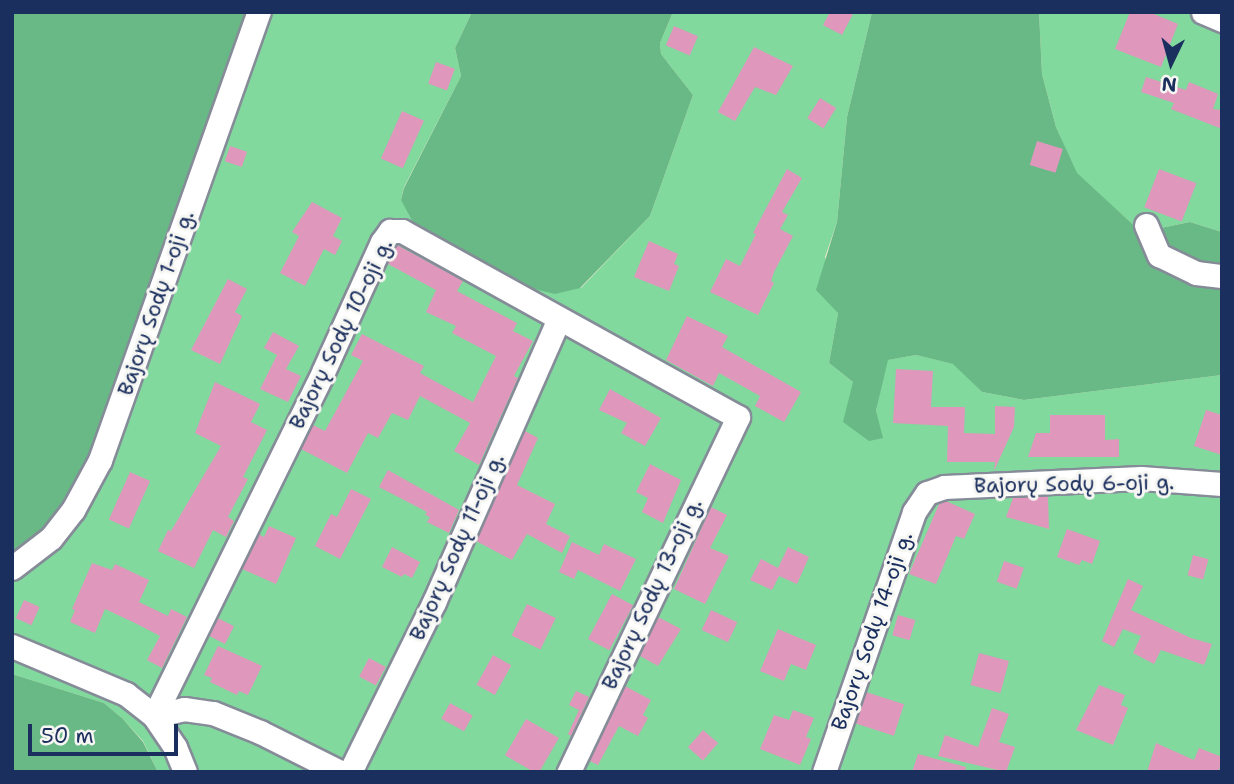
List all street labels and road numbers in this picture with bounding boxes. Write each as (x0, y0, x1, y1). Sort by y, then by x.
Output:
street label: Bajorų Sodų 1-oji g. (113, 207, 199, 399)
street label: Bajorų Sodų 10-oji g. (284, 235, 398, 433)
street label: Bajorų Sodų 11-oji g. (404, 450, 510, 644)
street label: Bajorų Sodų 6-oji g. (974, 470, 1174, 498)
street label: Bajorų Sodų 13-oji g. (597, 494, 707, 694)
street label: Bajorų Sodų 14-oji g. (826, 528, 918, 734)

